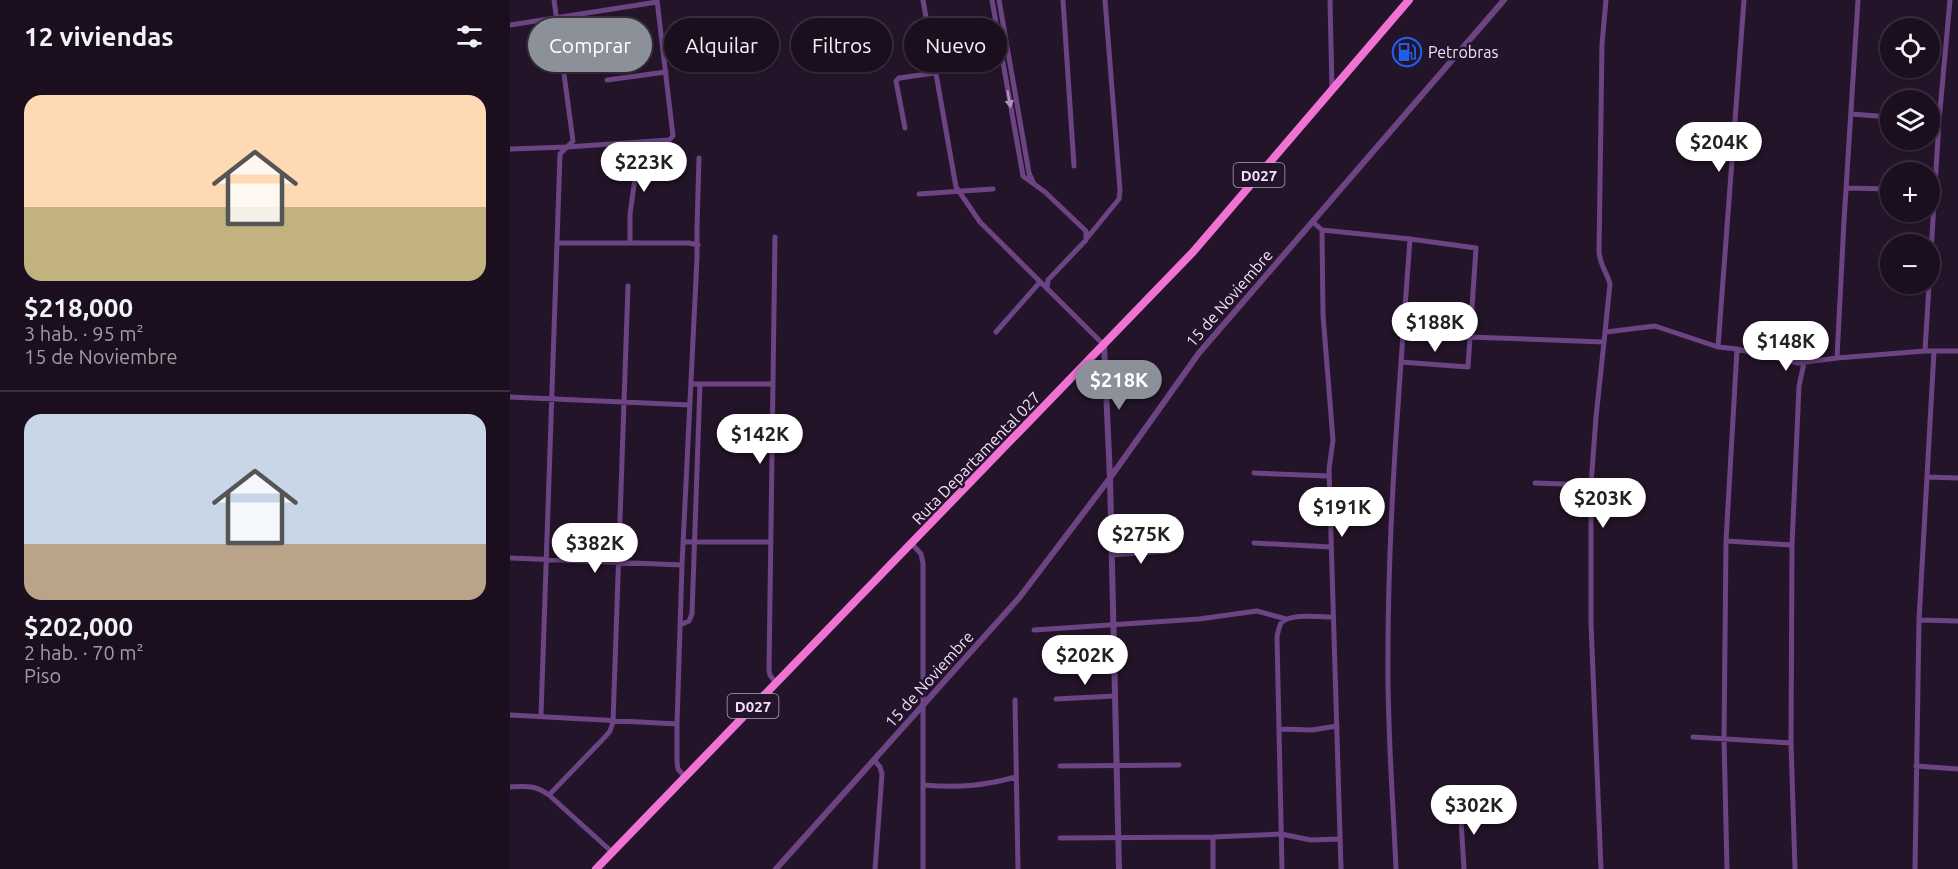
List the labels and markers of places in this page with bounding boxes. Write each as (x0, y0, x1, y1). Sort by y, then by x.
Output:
fuel station icon: Petrobras (1391, 36, 1423, 68)
place label: Petrobras (1428, 43, 1498, 61)
pin: $204K (1677, 122, 1761, 173)
pin: $223K (602, 142, 686, 193)
pin: $188K (1393, 302, 1477, 353)
pin: $148K (1744, 321, 1828, 372)
pin: $218K (1077, 360, 1161, 411)
pin: $142K (718, 414, 802, 465)
pin: $203K (1561, 478, 1645, 529)
pin: $191K (1300, 487, 1384, 538)
pin: $275K (1099, 514, 1183, 565)
pin: $382K (553, 523, 637, 574)
pin: $202K (1043, 635, 1127, 686)
pin: $302K (1432, 785, 1516, 836)

